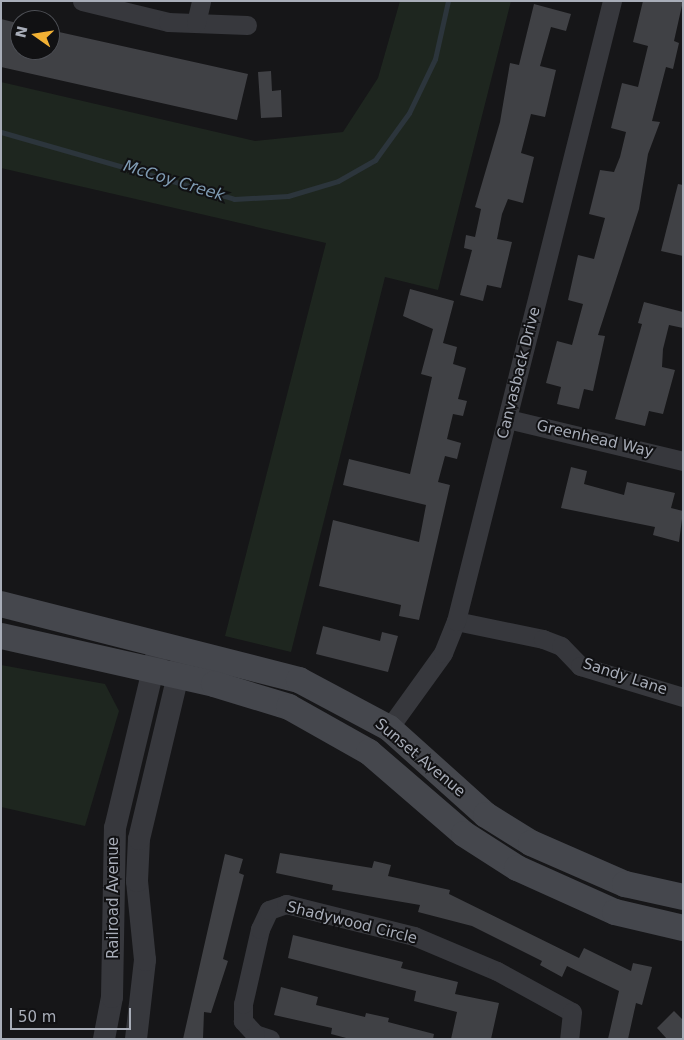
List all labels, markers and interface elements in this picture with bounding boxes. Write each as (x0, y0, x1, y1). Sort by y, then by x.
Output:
north arrow (10, 10, 60, 60)
text: N (12, 24, 30, 39)
water label: McCoy Creek (121, 156, 227, 206)
street label: Canvasback Drive (494, 305, 544, 441)
street label: Greenhead Way (535, 417, 655, 461)
street label: Sandy Lane (581, 655, 669, 699)
street label: Sunset Avenue (371, 715, 469, 801)
street label: Railroad Avenue (105, 837, 123, 959)
street label: Shadywood Circle (285, 898, 419, 948)
scale bar (12, 998, 134, 1030)
text: 50 m (18, 1008, 56, 1026)

